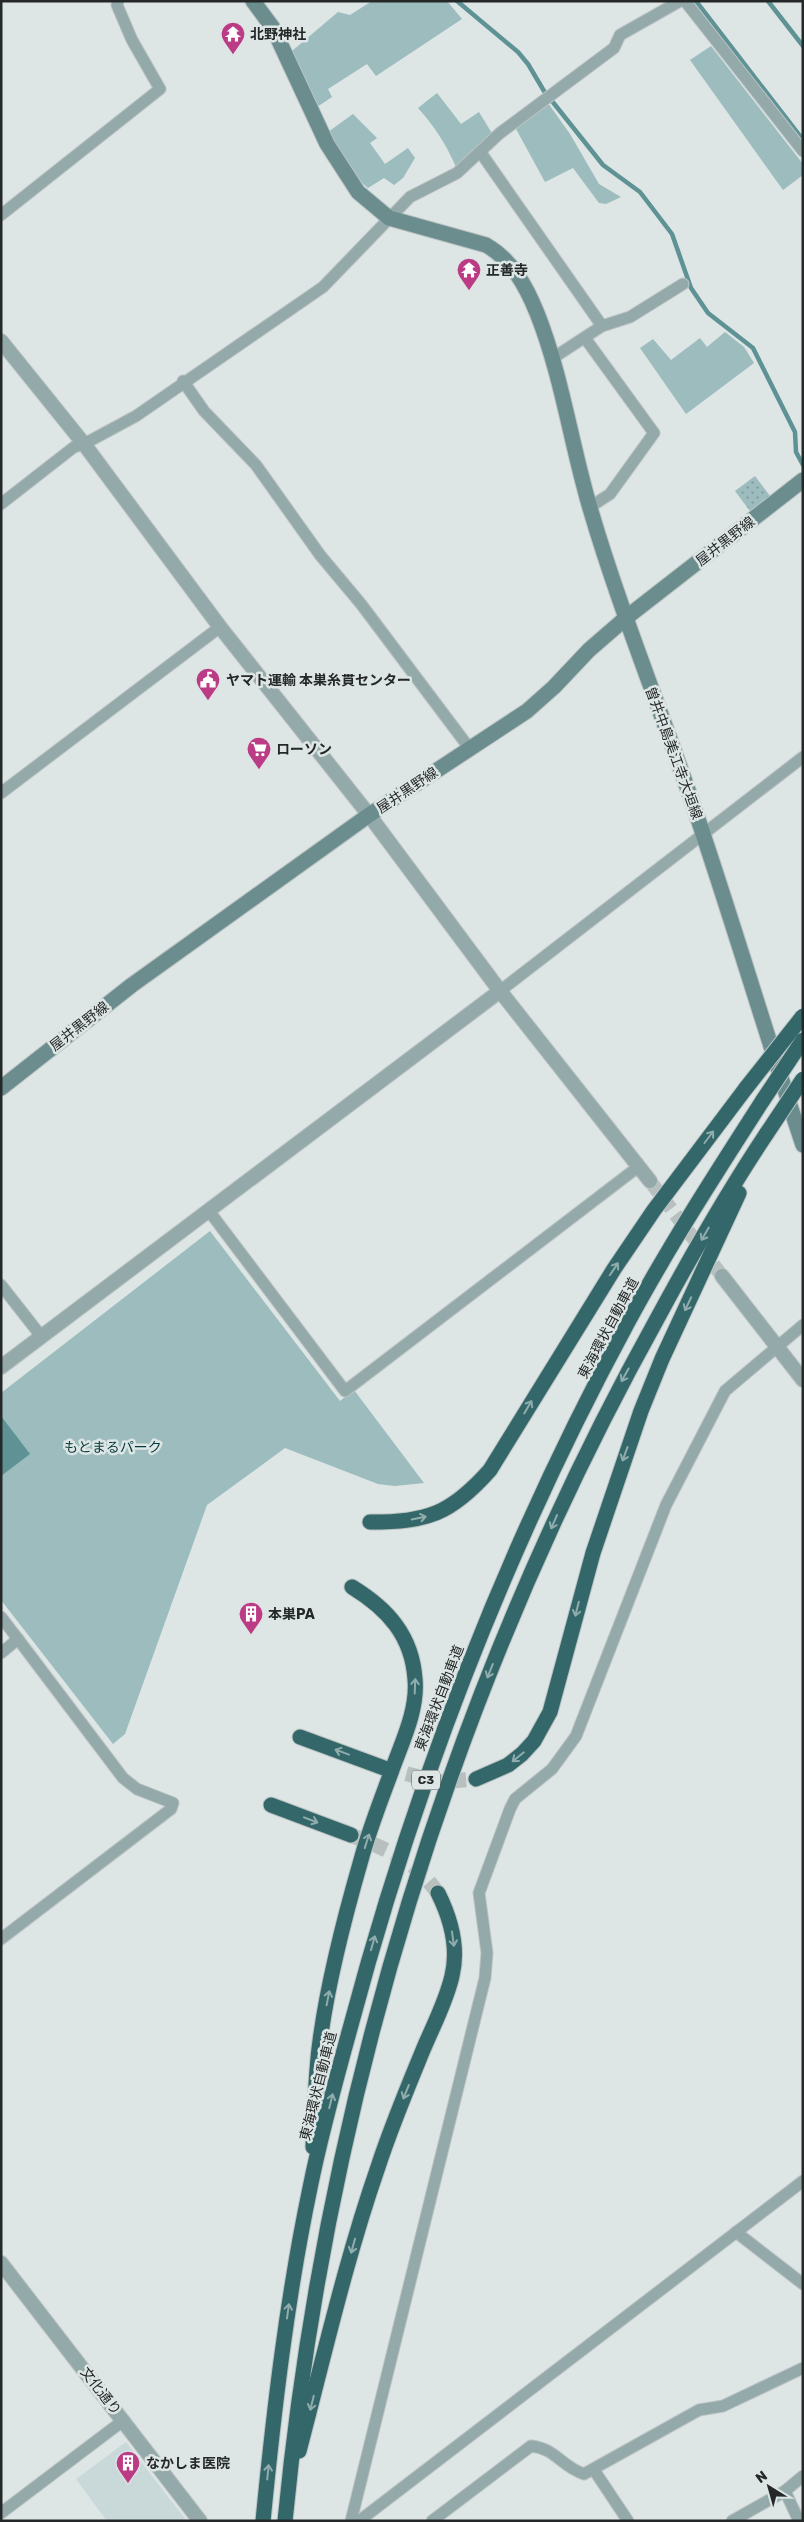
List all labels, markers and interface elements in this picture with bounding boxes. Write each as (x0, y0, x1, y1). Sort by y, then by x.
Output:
temple icon: 北野神社 (220, 21, 246, 55)
place label: 北野神社 (250, 26, 306, 43)
temple icon: 正善寺 (456, 257, 482, 291)
place label: 正善寺 (486, 262, 528, 279)
street label: 屋井黒野線 (692, 513, 758, 570)
public building icon: ヤマト運輸 本巣糸貫センター (195, 667, 221, 701)
place label: ヤマト運輸 本巣糸貫センター (226, 672, 411, 689)
street label: 曽井中島美江寺大垣線 (642, 684, 705, 822)
supermarket icon: ローソン (246, 736, 272, 770)
place label: ローソン (276, 741, 332, 758)
street label: 屋井黒野線 (374, 764, 441, 817)
street label: 屋井黒野線 (46, 998, 112, 1055)
one-way arrow (704, 1130, 714, 1144)
one-way arrow (700, 1227, 710, 1242)
one-way arrow (609, 1262, 620, 1276)
street label: 東海環状自動車道 (575, 1275, 642, 1382)
one-way arrow (682, 1296, 692, 1311)
one-way arrow (620, 1368, 630, 1383)
one-way arrow (524, 1400, 534, 1414)
park label: もとまるパーク (64, 1439, 162, 1456)
one-way arrow (620, 1446, 629, 1461)
one-way arrow (410, 1513, 426, 1523)
one-way arrow (549, 1514, 559, 1529)
building icon: 本巣PA (238, 1601, 264, 1635)
one-way arrow (572, 1601, 581, 1617)
place label: 本巣PA (268, 1606, 315, 1623)
street label: 東海環状自動車道 (411, 1643, 467, 1754)
one-way arrow (485, 1663, 494, 1678)
one-way arrow (410, 1678, 419, 1694)
one-way arrow (335, 1747, 350, 1756)
one-way arrow (512, 1752, 525, 1763)
road number: C3 (412, 1770, 440, 1790)
one-way arrow (303, 1816, 318, 1825)
one-way arrow (363, 1833, 372, 1849)
one-way arrow (448, 1930, 458, 1946)
one-way arrow (368, 1936, 378, 1952)
one-way arrow (324, 1991, 333, 2007)
street label: 東海環状自動車道 (297, 2030, 340, 2143)
one-way arrow (400, 2084, 410, 2099)
one-way arrow (327, 2093, 336, 2109)
one-way arrow (348, 2237, 358, 2253)
one-way arrow (284, 2303, 294, 2319)
street label: 文化通り (77, 2364, 125, 2419)
one-way arrow (307, 2394, 316, 2410)
building icon: なかしま医院 (115, 2450, 141, 2484)
place label: なかしま医院 (146, 2455, 230, 2472)
north arrow (744, 2462, 794, 2512)
one-way arrow (263, 2465, 273, 2481)
text: N (752, 2467, 771, 2487)

